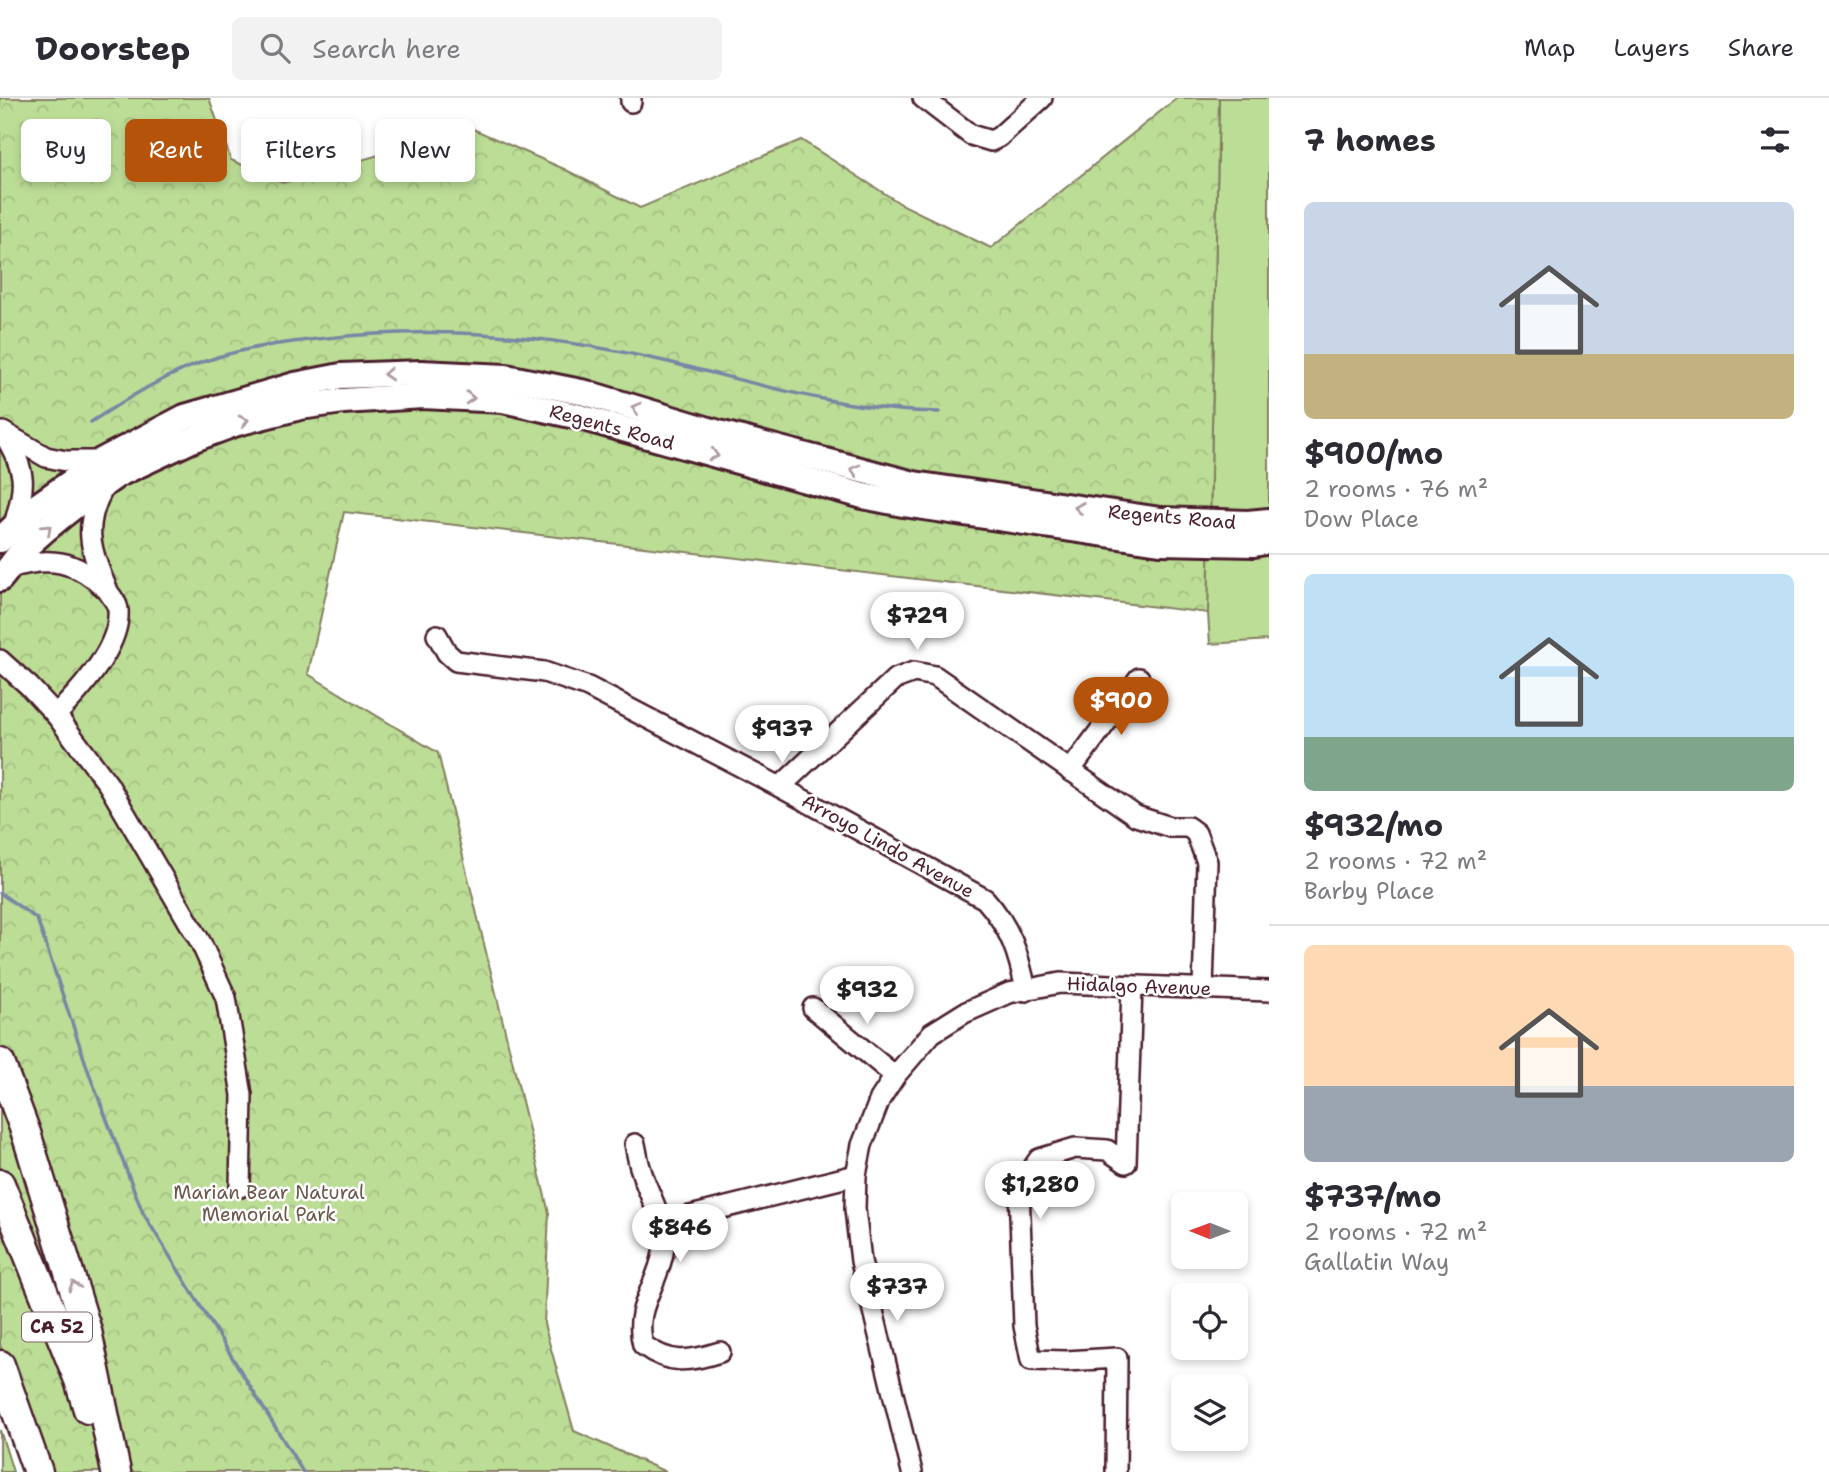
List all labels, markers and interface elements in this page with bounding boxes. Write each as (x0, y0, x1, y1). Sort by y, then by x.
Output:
search box (232, 17, 722, 80)
text: Doorstep (35, 26, 190, 71)
icon: search (256, 29, 294, 67)
text: Search here (312, 31, 461, 66)
text: Map (1524, 32, 1575, 64)
text: Layers (1613, 32, 1690, 64)
text: Share (1728, 32, 1794, 64)
chip: Buy (21, 119, 111, 182)
chip: Rent (125, 119, 227, 182)
chip: Filters (241, 119, 361, 182)
chip: New (375, 119, 475, 182)
text: 7 homes (1304, 120, 1436, 161)
icon: filters (1756, 121, 1794, 159)
icon: home (1486, 247, 1612, 373)
one-way arrow (382, 367, 393, 382)
one-way arrow (464, 390, 475, 405)
street label: Regents Road (547, 398, 677, 456)
one-way arrow (630, 402, 642, 417)
one-way arrow (238, 415, 250, 429)
text: $900/mo (1304, 433, 1443, 474)
one-way arrow (708, 446, 720, 461)
one-way arrow (849, 464, 861, 478)
text: 2 rooms · 76 m² (1304, 474, 1488, 504)
street label: Regents Road (1107, 499, 1237, 535)
one-way arrow (1073, 501, 1085, 516)
text: Dow Place (1304, 504, 1419, 534)
one-way arrow (39, 525, 52, 537)
pin: $729 (876, 592, 958, 652)
text: $729 (886, 600, 948, 630)
icon: home (1486, 619, 1612, 745)
pin: $900 (1080, 678, 1162, 737)
text: $900 (1089, 685, 1153, 715)
pin: $937 (741, 706, 823, 765)
text: $937 (751, 713, 813, 743)
street label: Arroyo Lindo Avenue (797, 788, 979, 904)
text: $932/mo (1304, 805, 1443, 846)
text: 2 rooms · 72 m² (1304, 846, 1487, 876)
text: Barby Place (1304, 876, 1435, 906)
pin: $932 (826, 967, 908, 1026)
street label: Hidalgo Avenue (1066, 971, 1212, 1001)
text: $932 (836, 974, 898, 1004)
icon: home (1486, 990, 1612, 1116)
pin: $1,280 (983, 1162, 1097, 1221)
text: $1,280 (1001, 1169, 1079, 1199)
text: $737/mo (1304, 1176, 1442, 1217)
park label: Marian Bear Natural Memorial Park (173, 1180, 365, 1227)
north arrow (1171, 1192, 1248, 1269)
map controls (1171, 1192, 1248, 1451)
pin: $846 (639, 1204, 721, 1264)
text: $846 (648, 1212, 712, 1242)
text: 2 rooms · 72 m² (1304, 1217, 1487, 1247)
text: Gallatin Way (1304, 1247, 1449, 1277)
pin: $737 (856, 1264, 938, 1323)
text: $737 (866, 1271, 928, 1301)
one-way arrow (67, 1281, 82, 1293)
button: locate (1171, 1283, 1248, 1360)
road number: CA 52 (22, 1312, 92, 1342)
button: layers (1171, 1374, 1248, 1451)

